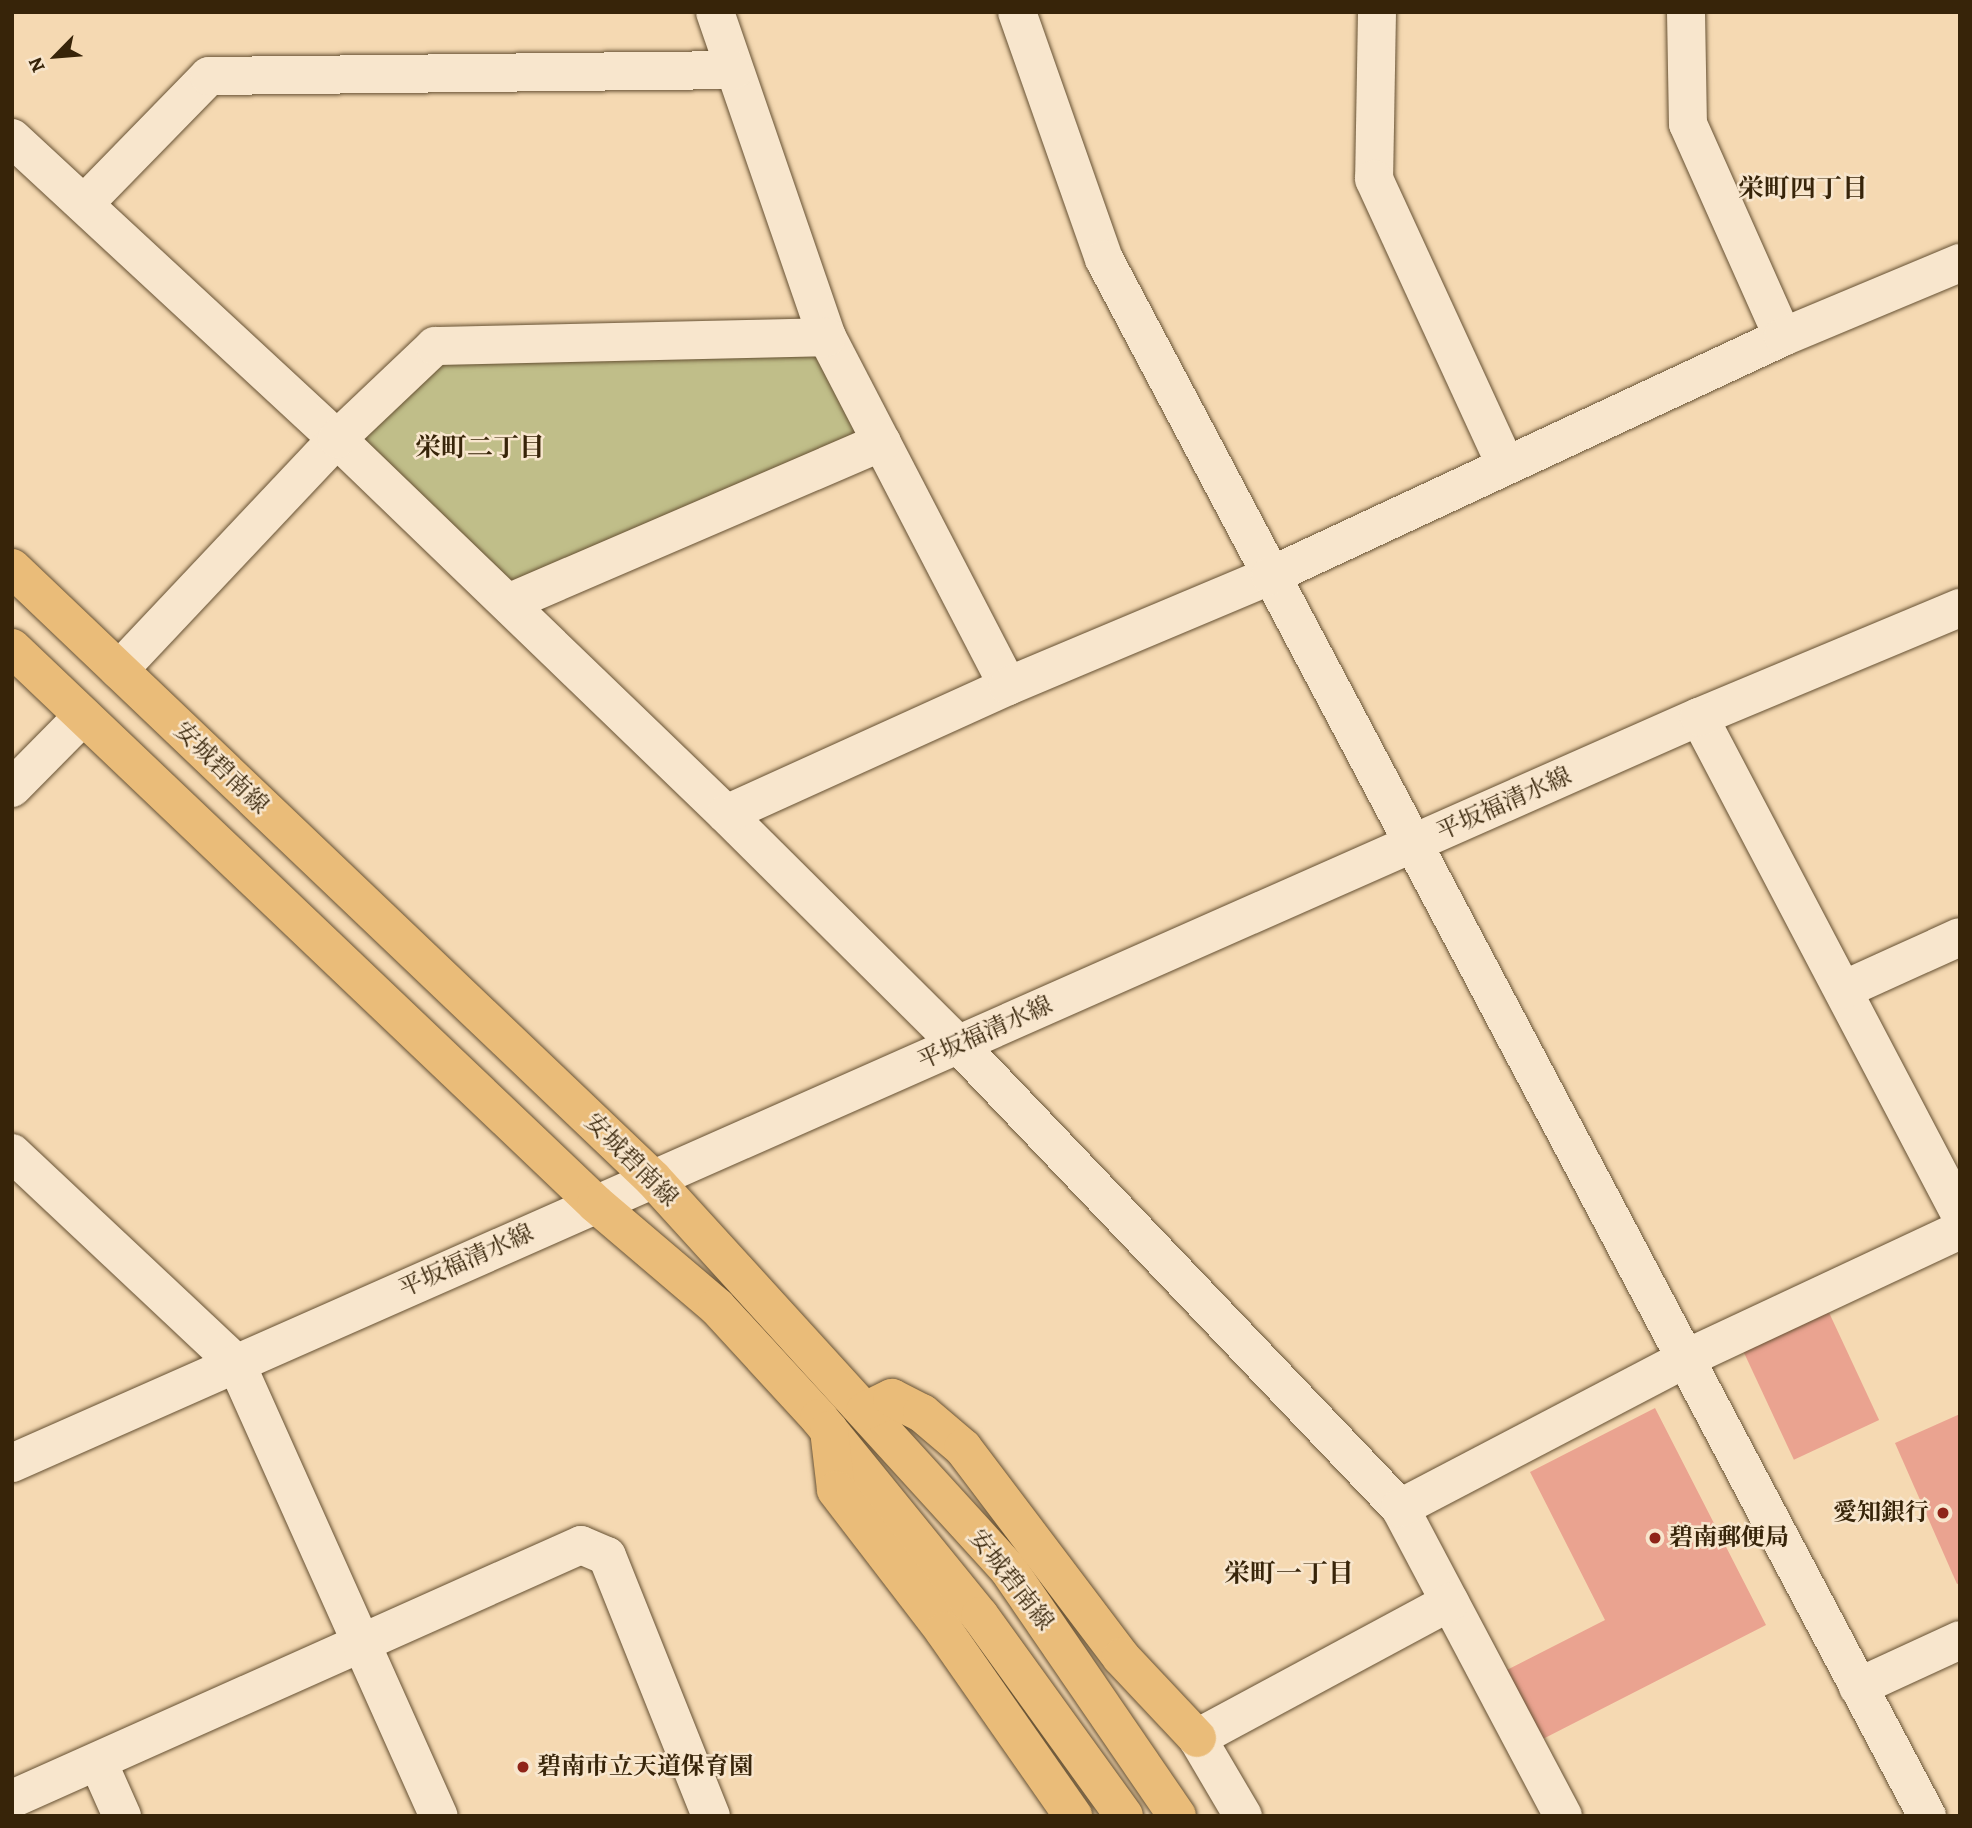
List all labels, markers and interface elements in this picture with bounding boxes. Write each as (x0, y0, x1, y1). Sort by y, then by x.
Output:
north arrow (21, 21, 91, 91)
text: N (22, 53, 52, 77)
district label: 栄町四丁目 (1738, 173, 1868, 205)
district label: 栄町二丁目 (415, 432, 545, 464)
street label: 安城碧南線 (168, 716, 274, 820)
street label: 平坂福清水線 (1432, 762, 1576, 846)
street label: 平坂福清水線 (913, 991, 1057, 1075)
street label: 安城碧南線 (578, 1107, 684, 1213)
street label: 平坂福清水線 (394, 1219, 538, 1303)
place label: 愛知銀行 (1833, 1499, 1929, 1527)
marker: 愛知銀行 (1935, 1505, 1951, 1521)
street label: 安城碧南線 (963, 1524, 1059, 1636)
place label: 碧南郵便局 (1669, 1524, 1789, 1552)
marker: 碧南郵便局 (1647, 1530, 1663, 1546)
district label: 栄町一丁目 (1224, 1558, 1354, 1590)
place label: 碧南市立天道保育園 (537, 1753, 753, 1781)
marker: 碧南市立天道保育園 (515, 1759, 531, 1775)

